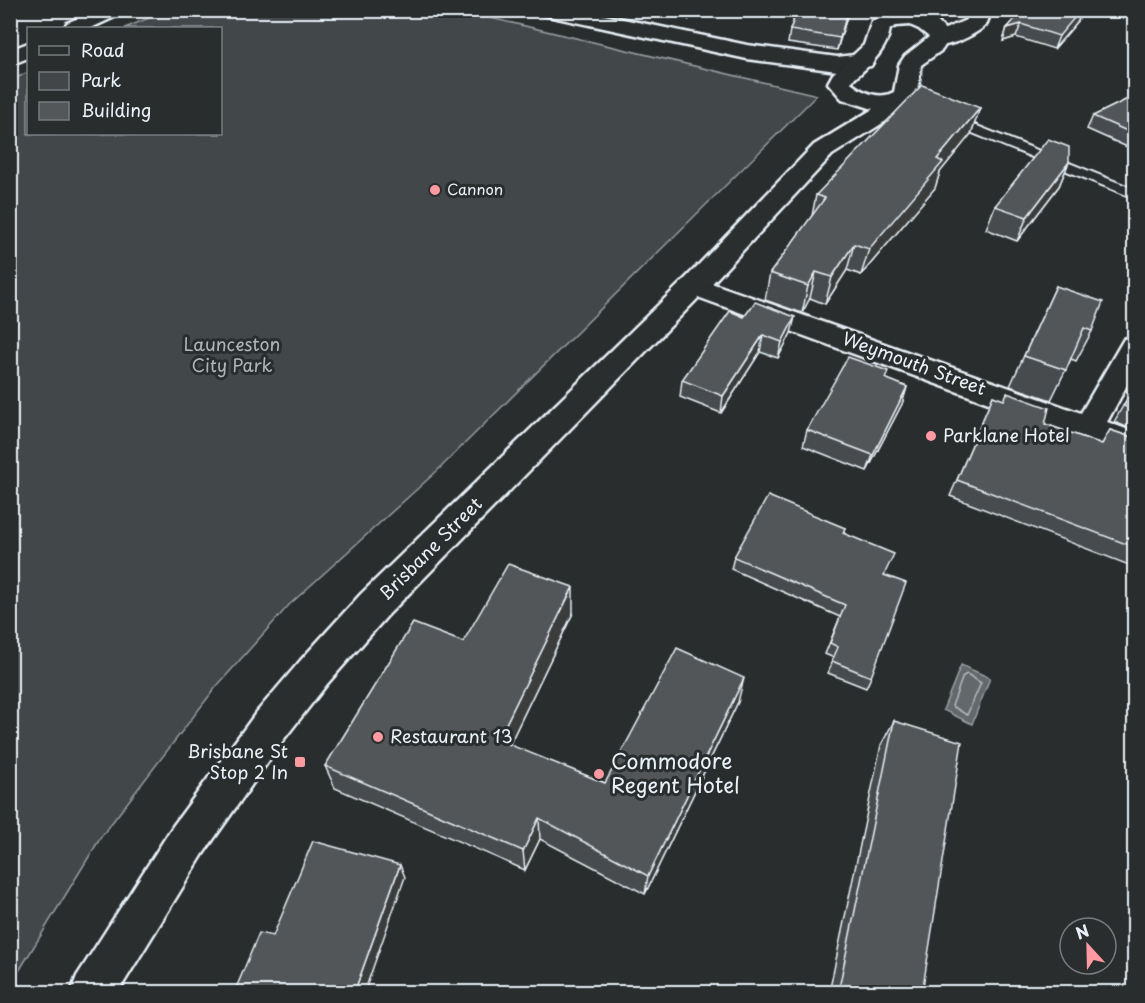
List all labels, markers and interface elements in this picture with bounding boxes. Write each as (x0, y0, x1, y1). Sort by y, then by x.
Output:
legend (27, 27, 222, 135)
text: Road (81, 36, 125, 63)
text: Park (81, 66, 121, 93)
text: Building (81, 96, 151, 123)
place label: Cannon (447, 177, 503, 200)
marker: Cannon (428, 183, 442, 197)
street label: Weymouth Street (839, 324, 990, 401)
park label: Launceston City Park (184, 330, 280, 378)
place label: Parklane Hotel (943, 421, 1070, 448)
marker: Parklane Hotel (924, 429, 938, 443)
street label: Brisbane Street (372, 490, 488, 606)
place label: Restaurant 13 (390, 722, 513, 749)
marker: Restaurant 13 (371, 730, 385, 744)
place label: Brisbane St Stop 2 In (187, 737, 288, 785)
place label: Commodore Regent Hotel (611, 744, 740, 800)
marker: Brisbane St Stop 2 In (293, 755, 307, 769)
marker: Commodore Regent Hotel (592, 767, 606, 781)
north arrow (1058, 916, 1118, 976)
text: N (1072, 918, 1092, 945)

